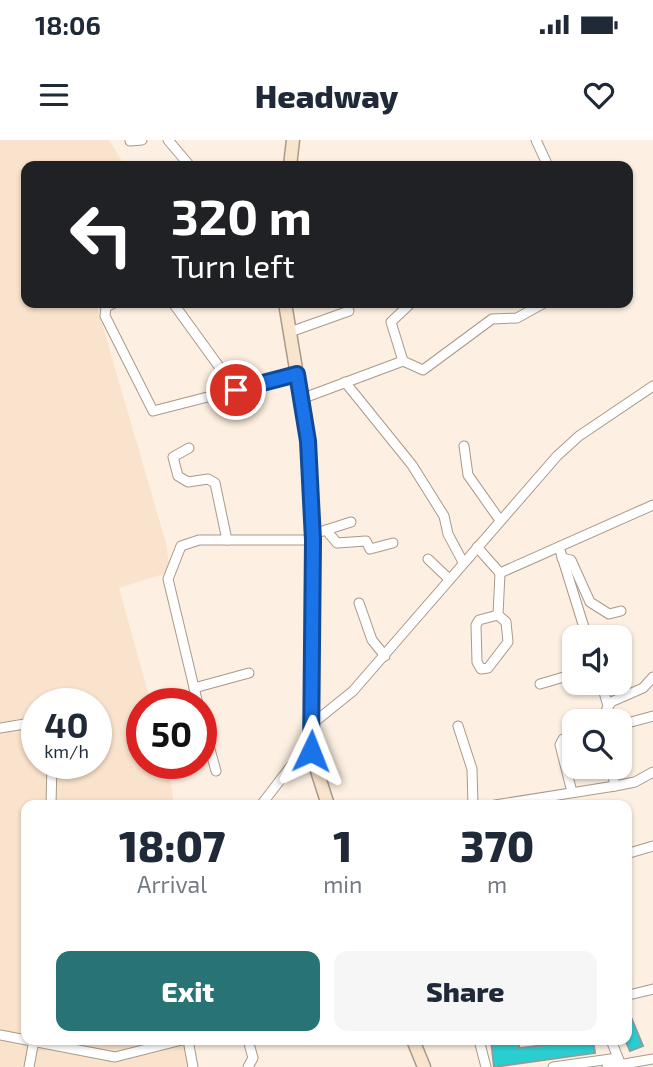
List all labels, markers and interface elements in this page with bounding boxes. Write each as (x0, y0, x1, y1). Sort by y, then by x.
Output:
text: 18:06 (35, 9, 101, 40)
icon: menu (35, 76, 73, 114)
text: Headway (255, 76, 398, 114)
icon: heart (580, 76, 618, 114)
text: 320 m (171, 186, 312, 245)
icon: left (56, 189, 147, 280)
text: Turn left (171, 246, 295, 284)
pin (206, 360, 266, 420)
icon: arrive (217, 371, 255, 409)
map controls (562, 625, 632, 779)
button: sound (562, 625, 632, 695)
speed limit sign: 50 (126, 688, 217, 779)
text: 40 (44, 703, 89, 745)
button: search (562, 709, 632, 779)
position arrow (274, 714, 348, 788)
text: km/h (44, 740, 89, 762)
text: 18:07 (119, 820, 225, 870)
text: 1 (333, 820, 352, 870)
text: 370 (460, 820, 534, 870)
text: Arrival (137, 870, 207, 898)
text: min (323, 870, 362, 898)
text: m (487, 870, 507, 898)
button: Exit (56, 951, 320, 1031)
button: Share (334, 951, 597, 1031)

